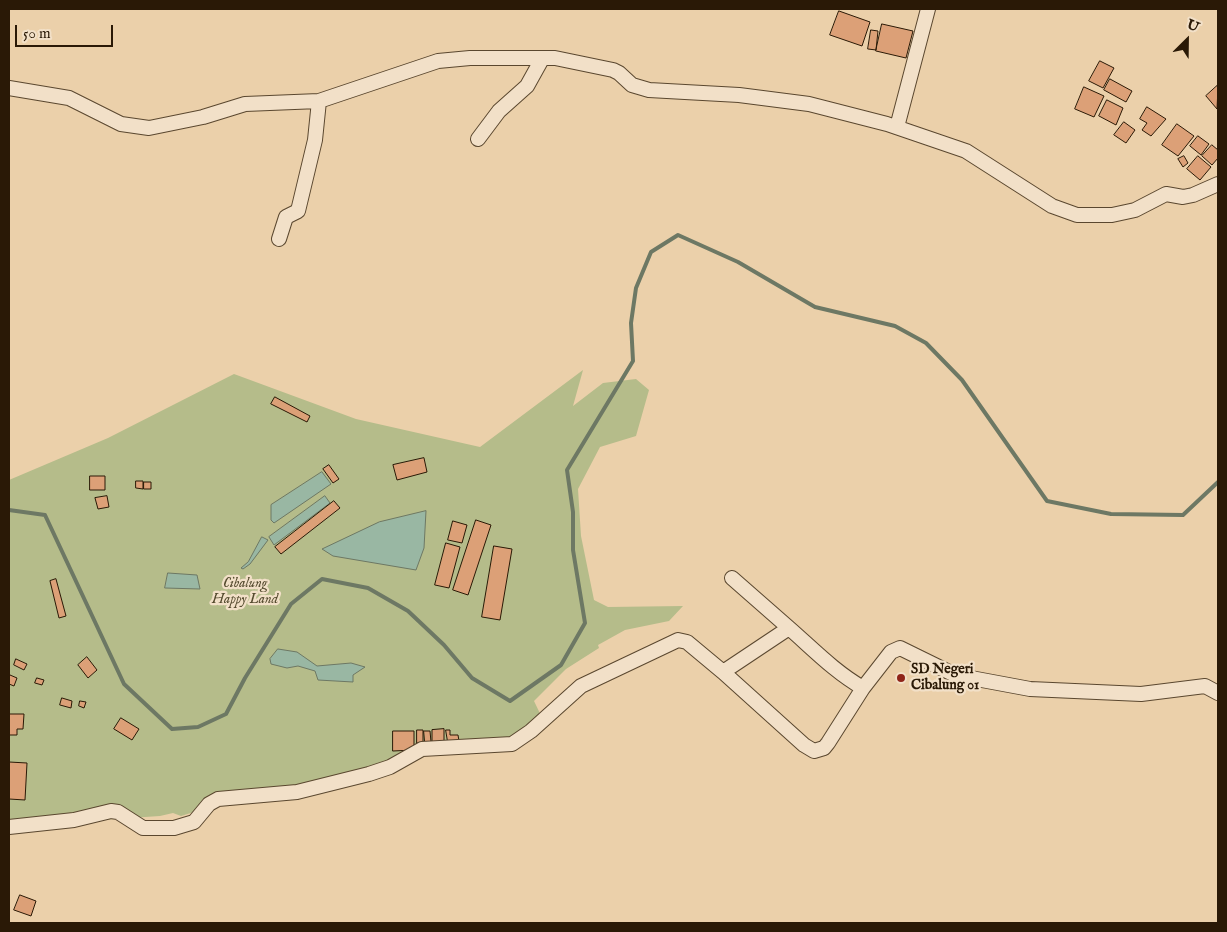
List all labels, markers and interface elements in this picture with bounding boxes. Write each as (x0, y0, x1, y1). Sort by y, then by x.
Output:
scale bar (18, 15, 115, 47)
north arrow (1162, 15, 1212, 65)
text: U (1184, 16, 1202, 37)
text: 50 m (23, 24, 51, 43)
park label: Cibalung Happy Land (212, 576, 278, 608)
place label: SD Negeri Cibalung 01 (911, 662, 979, 694)
marker: SD Negeri Cibalung 01 (895, 672, 907, 684)

